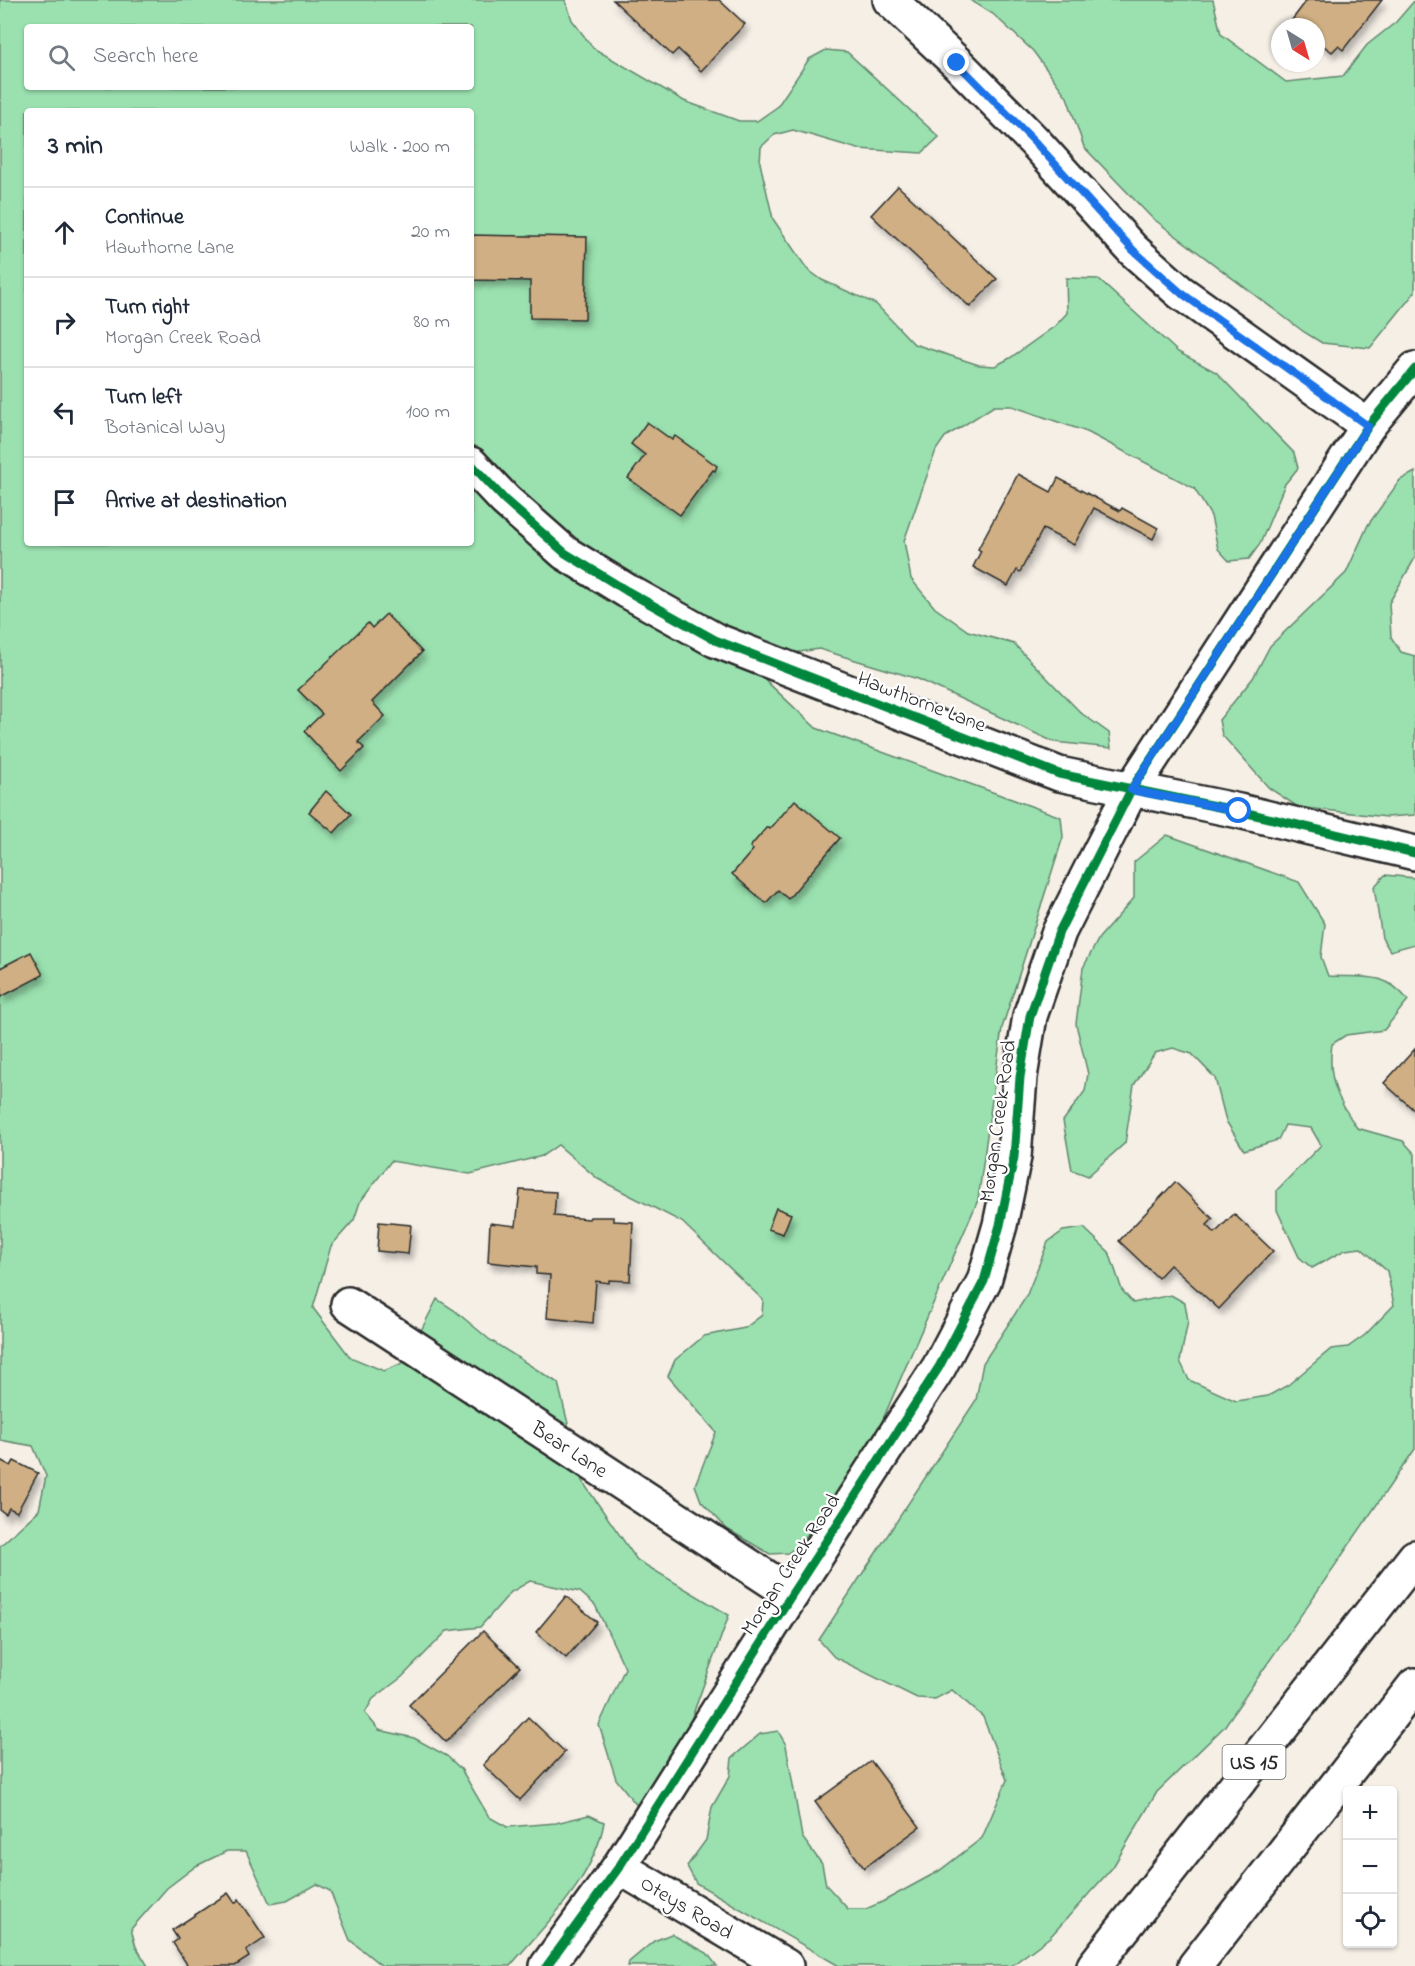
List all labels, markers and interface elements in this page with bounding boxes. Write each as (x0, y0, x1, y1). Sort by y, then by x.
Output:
north arrow (1271, 18, 1325, 72)
search box (24, 24, 474, 90)
icon: search (45, 41, 78, 74)
text: Search here (93, 41, 198, 73)
route end (943, 49, 969, 75)
text: 3 min (48, 128, 103, 166)
text: Walk · 200 m (350, 133, 450, 162)
text: Continue (105, 202, 184, 234)
icon: ahead (48, 216, 81, 249)
text: 20 m (411, 218, 450, 247)
text: Hawthorne Lane (105, 234, 234, 263)
text: Turn right (105, 292, 190, 324)
icon: right (48, 306, 81, 339)
text: 80 m (413, 308, 450, 337)
text: Morgan Creek Road (105, 324, 261, 353)
text: Turn left (105, 382, 182, 414)
icon: left (48, 396, 81, 429)
text: 100 m (406, 398, 450, 427)
text: Botanical Way (105, 414, 225, 443)
icon: arrive (48, 486, 81, 519)
text: Arrive at destination (105, 486, 287, 518)
street label: Hawthorne Lane (853, 665, 991, 741)
route start (1225, 797, 1251, 823)
street label: Morgan Creek Road (973, 1038, 1027, 1205)
street label: Bear Lane (524, 1414, 613, 1487)
street label: Morgan Creek Road (735, 1488, 851, 1643)
road number: US 15 (1222, 1745, 1286, 1779)
map controls (1343, 1786, 1397, 1948)
button: + (1343, 1786, 1397, 1840)
button: − (1343, 1840, 1397, 1894)
street label: Oteys Road (633, 1869, 738, 1950)
button: locate (1343, 1894, 1397, 1948)

